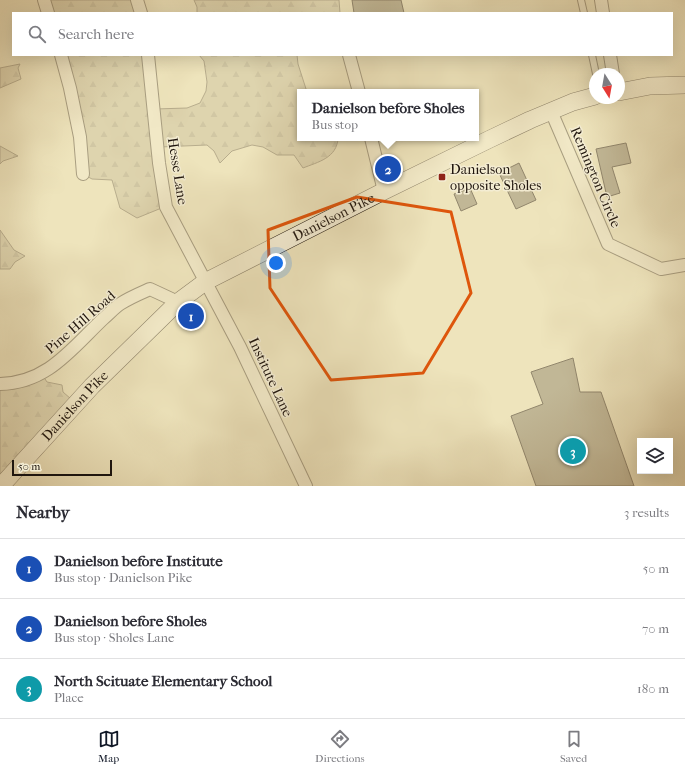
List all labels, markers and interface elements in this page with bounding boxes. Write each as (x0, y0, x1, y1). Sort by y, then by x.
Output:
search box (12, 12, 673, 56)
icon: search (26, 23, 48, 45)
text: Search here (58, 25, 134, 43)
north arrow (589, 68, 625, 104)
popup (297, 89, 479, 141)
text: Danielson before Sholes (312, 99, 464, 117)
text: Bus stop (312, 117, 358, 132)
street label: Remington Circle (567, 124, 624, 230)
street label: Hesse Lane (164, 136, 191, 206)
pin: 2 (375, 154, 401, 184)
place label: Danielson opposite Sholes (450, 161, 541, 194)
marker: Danielson opposite Sholes (437, 172, 447, 182)
street label: Danielson Pike (290, 189, 378, 245)
your location (266, 253, 286, 273)
street label: Pine Hill Road (42, 287, 119, 358)
pin: 1 (178, 301, 204, 331)
street label: Institute Lane (245, 335, 296, 420)
street label: Danielson Pike (38, 367, 112, 445)
pin: 3 (560, 436, 586, 466)
map controls (637, 438, 673, 474)
button: layers (637, 438, 673, 474)
scale bar (12, 458, 112, 477)
text: 50 m (18, 460, 40, 473)
text: Nearby (16, 502, 70, 522)
text: 3 results (624, 505, 669, 520)
text: Danielson before Institute (54, 552, 223, 570)
text: 1 (27, 561, 31, 576)
text: 50 m (643, 561, 669, 576)
text: Bus stop · Danielson Pike (54, 570, 192, 585)
text: Danielson before Sholes (54, 612, 207, 630)
text: 2 (26, 621, 32, 636)
text: 70 m (642, 621, 669, 636)
text: Bus stop · Sholes Lane (54, 630, 174, 645)
text: North Scituate Elementary School (54, 672, 272, 690)
text: 3 (26, 681, 32, 696)
text: 180 m (637, 681, 669, 696)
text: Place (54, 690, 84, 705)
tab: Map (98, 728, 120, 765)
tab: Directions (315, 728, 365, 765)
tab: Saved (560, 728, 587, 765)

